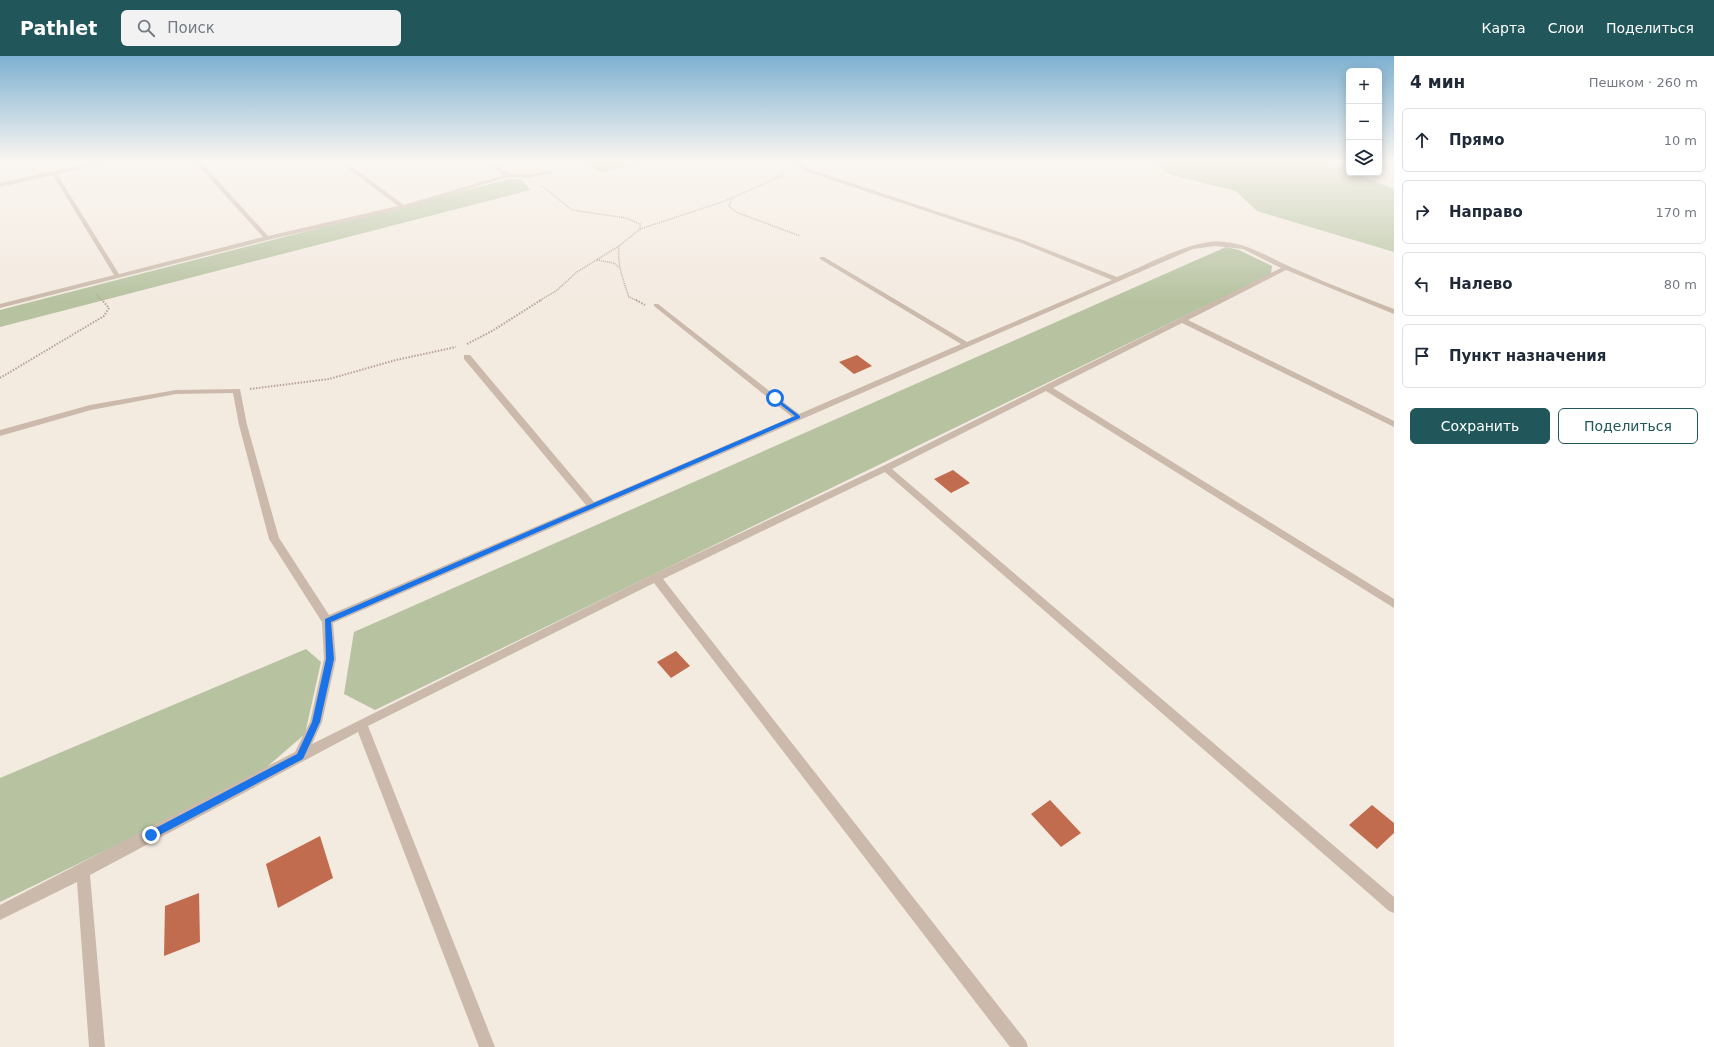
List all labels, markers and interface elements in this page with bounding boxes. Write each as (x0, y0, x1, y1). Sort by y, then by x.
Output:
search box (121, 10, 401, 46)
text: Pathlet (20, 17, 97, 39)
icon: search (135, 17, 157, 39)
text: Поиск (167, 19, 215, 37)
text: Карта (1482, 20, 1526, 36)
text: Слои (1548, 20, 1584, 36)
text: Поделиться (1606, 20, 1694, 36)
map controls (1346, 68, 1382, 176)
button: + (1346, 68, 1382, 104)
text: 4 мин (1410, 72, 1465, 92)
text: Пешком · 260 m (1589, 75, 1698, 90)
button: − (1346, 104, 1382, 140)
icon: ahead (1411, 129, 1433, 151)
text: Прямо (1449, 131, 1505, 149)
text: 10 m (1664, 133, 1697, 148)
button: layers (1346, 140, 1382, 176)
icon: right (1411, 201, 1433, 223)
text: Направо (1449, 203, 1523, 221)
text: 170 m (1655, 205, 1697, 220)
icon: left (1411, 273, 1433, 295)
text: Налево (1449, 275, 1513, 293)
text: 80 m (1664, 277, 1697, 292)
icon: arrive (1411, 345, 1433, 367)
text: Пункт назначения (1449, 347, 1606, 365)
route start (766, 389, 784, 407)
button: Сохранить (1410, 408, 1550, 444)
button: Поделиться (1558, 408, 1698, 444)
route end (142, 826, 160, 844)

